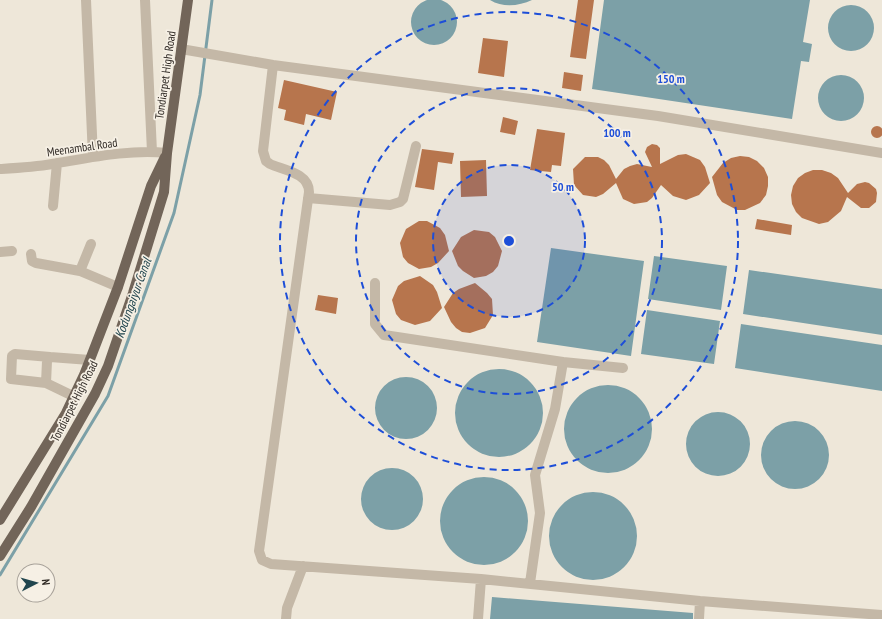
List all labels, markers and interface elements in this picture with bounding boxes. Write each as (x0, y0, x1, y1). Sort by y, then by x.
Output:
street label: Tondiarpet High Road (151, 30, 179, 120)
text: 150 m (657, 71, 685, 86)
text: 100 m (603, 125, 631, 140)
street label: Meenambal Road (46, 135, 118, 159)
text: 50 m (552, 179, 574, 194)
centre of rings (502, 234, 516, 248)
water label: Kodungaiyur Canal (111, 254, 156, 340)
street label: Tondiarpet High Road (47, 358, 101, 444)
north arrow (16, 563, 56, 603)
text: N (39, 578, 53, 586)

